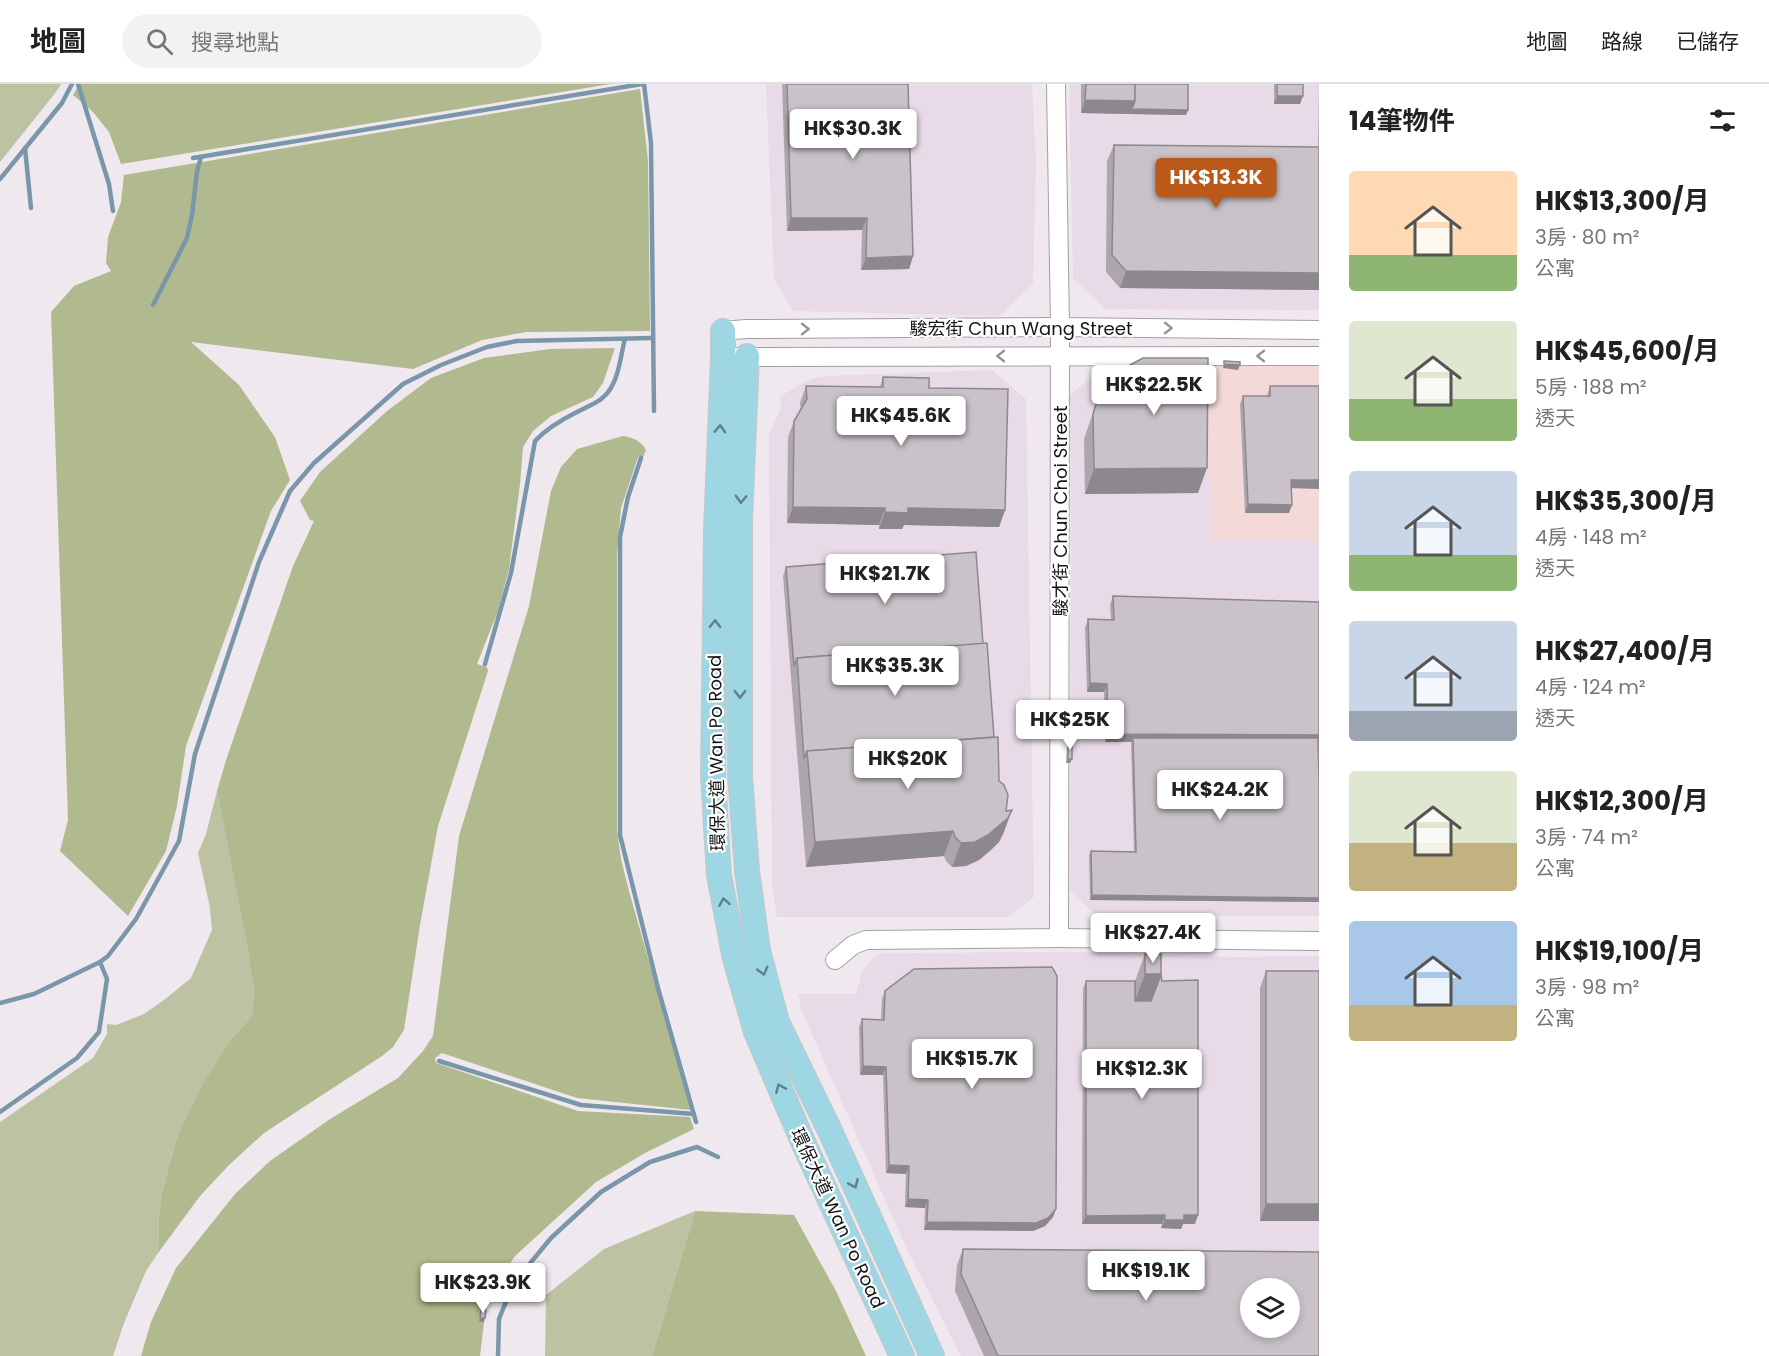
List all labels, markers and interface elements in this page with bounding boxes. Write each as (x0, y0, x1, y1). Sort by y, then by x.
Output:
search box (122, 14, 542, 68)
text: 地圖 (30, 22, 86, 61)
icon: search (143, 25, 176, 58)
text: 搜尋地點 (191, 27, 279, 58)
text: 地圖 (1526, 27, 1568, 56)
text: 路線 (1601, 27, 1643, 56)
text: 已儲存 (1676, 27, 1739, 56)
text: 14筆物件 (1349, 103, 1454, 139)
icon: filters (1706, 104, 1739, 137)
pin: HK$30.3K (791, 109, 915, 160)
text: HK$30.3K (804, 114, 902, 142)
pin: HK$13.3K (1154, 158, 1278, 209)
text: HK$13.3K (1169, 163, 1263, 191)
text: HK$13,300/月 (1535, 183, 1710, 219)
icon: home (1397, 195, 1469, 267)
text: 3房 · 80 m² (1535, 223, 1639, 251)
text: 公寓 (1535, 254, 1575, 282)
street label: 駿宏街 Chun Wang Street (909, 316, 1133, 341)
one-way arrow (1163, 322, 1172, 335)
one-way arrow (800, 323, 809, 335)
text: HK$45,600/月 (1535, 333, 1719, 369)
icon: home (1397, 345, 1469, 417)
one-way arrow (997, 350, 1006, 362)
one-way arrow (1256, 350, 1265, 362)
pin: HK$22.5K (1092, 365, 1216, 416)
text: HK$22.5K (1105, 370, 1203, 398)
text: 5房 · 188 m² (1535, 373, 1647, 401)
pin: HK$45.6K (839, 396, 963, 447)
text: HK$45.6K (851, 401, 951, 429)
text: 透天 (1535, 404, 1575, 432)
street label: 駿才街 Chun Choi Street (1048, 406, 1073, 616)
one-way arrow (714, 425, 727, 434)
text: HK$35,300/月 (1535, 483, 1717, 519)
one-way arrow (735, 494, 747, 503)
icon: home (1397, 495, 1469, 567)
text: 4房 · 148 m² (1535, 523, 1647, 551)
pin: HK$21.7K (823, 554, 947, 605)
text: 透天 (1535, 554, 1575, 582)
text: HK$21.7K (840, 559, 930, 587)
one-way arrow (709, 619, 721, 628)
text: HK$27,400/月 (1535, 633, 1715, 669)
icon: home (1397, 645, 1469, 717)
pin: HK$35.3K (833, 646, 957, 697)
text: HK$35.3K (846, 651, 944, 679)
street label: 環保大道 Wan Po Road (702, 655, 730, 851)
text: 4房 · 124 m² (1535, 673, 1646, 701)
one-way arrow (734, 689, 746, 698)
pin: HK$25K (1021, 700, 1119, 751)
text: 透天 (1535, 704, 1575, 732)
text: HK$25K (1030, 705, 1110, 733)
pin: HK$20K (859, 739, 957, 790)
text: HK$20K (868, 744, 948, 772)
pin: HK$24.2K (1158, 770, 1282, 821)
text: HK$24.2K (1171, 775, 1269, 803)
text: HK$12,300/月 (1535, 783, 1709, 819)
icon: home (1397, 795, 1469, 867)
text: 3房 · 74 m² (1535, 823, 1638, 851)
text: 公寓 (1535, 854, 1575, 882)
one-way arrow (719, 898, 731, 907)
pin: HK$27.4K (1091, 913, 1215, 964)
text: HK$27.4K (1105, 918, 1201, 946)
text: HK$19,100/月 (1535, 933, 1704, 969)
icon: home (1397, 945, 1469, 1017)
one-way arrow (756, 966, 769, 976)
text: 3房 · 98 m² (1535, 973, 1639, 1001)
text: 公寓 (1535, 1004, 1575, 1032)
pin: HK$15.7K (910, 1039, 1034, 1090)
text: HK$15.7K (926, 1044, 1018, 1072)
pin: HK$12.3K (1080, 1049, 1204, 1100)
text: HK$12.3K (1096, 1054, 1188, 1082)
one-way arrow (775, 1084, 787, 1095)
street label: 環保大道 Wan Po Road (785, 1124, 891, 1312)
one-way arrow (847, 1178, 859, 1189)
pin: HK$19.1K (1084, 1251, 1208, 1302)
text: HK$19.1K (1102, 1256, 1190, 1284)
pin: HK$23.9K (421, 1263, 545, 1314)
text: HK$23.9K (434, 1268, 532, 1296)
map controls (1240, 1278, 1300, 1338)
button: layers (1240, 1278, 1300, 1338)

